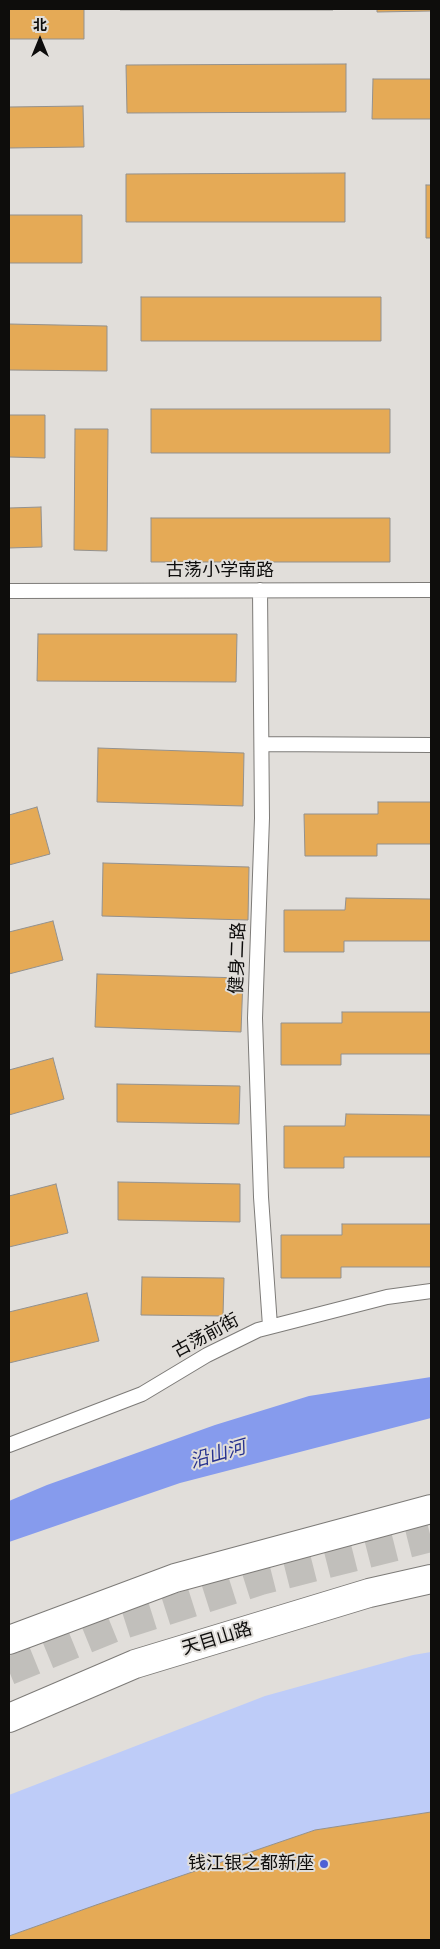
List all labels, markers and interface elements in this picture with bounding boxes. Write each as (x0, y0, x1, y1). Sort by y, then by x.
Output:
north arrow (15, 15, 65, 65)
text: 北 (33, 15, 47, 34)
street label: 古荡小学南路 (166, 560, 274, 582)
street label: 健身二路 (226, 922, 250, 994)
street label: 古荡前街 (169, 1310, 243, 1362)
water label: 沿山河 (187, 1436, 249, 1474)
street label: 天目山路 (179, 1618, 255, 1660)
place label: 钱江银之都新座 (188, 1853, 314, 1875)
marker: 钱江银之都新座 (318, 1858, 330, 1870)

